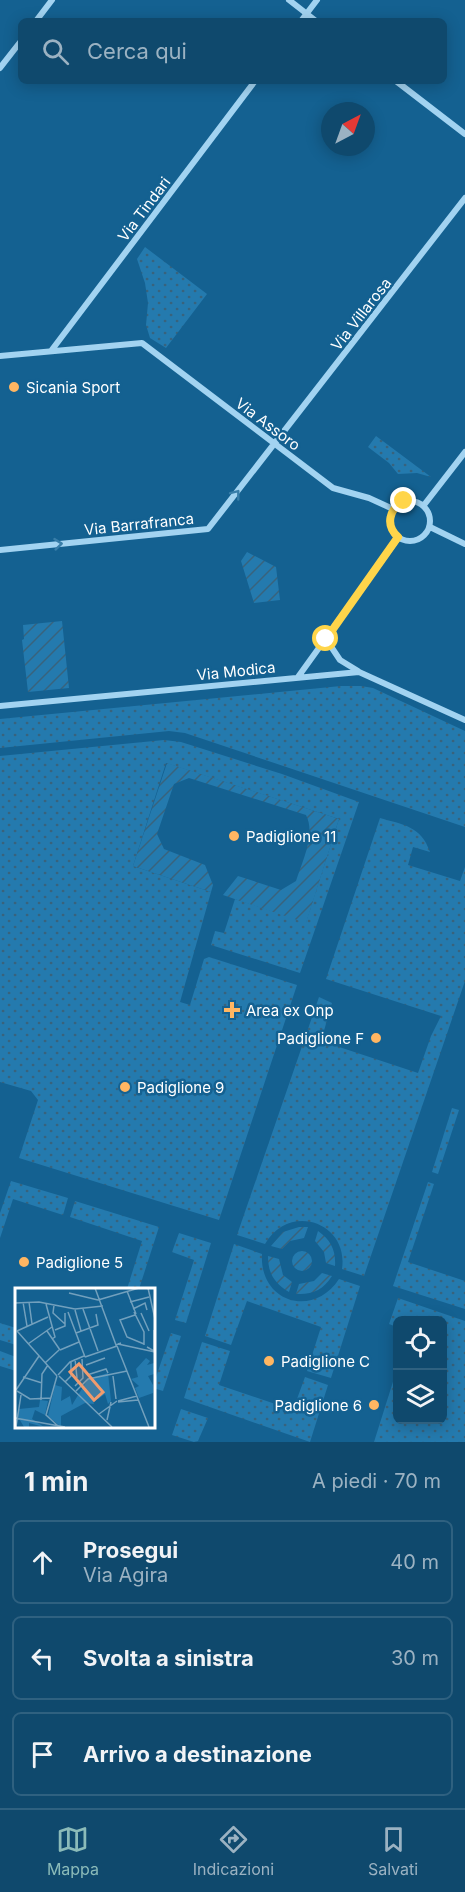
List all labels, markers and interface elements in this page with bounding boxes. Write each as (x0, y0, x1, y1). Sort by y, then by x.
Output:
search box (18, 18, 447, 84)
icon: search (39, 35, 72, 68)
text: Cerca qui (87, 38, 187, 64)
north arrow (321, 102, 375, 156)
street label: Via Tindari (114, 173, 174, 245)
street label: Via Villarosa (327, 274, 395, 354)
place label: Sicania Sport (26, 378, 120, 397)
marker: Sicania Sport (7, 380, 21, 394)
street label: Via Assoro (232, 393, 304, 455)
route end (390, 487, 416, 513)
one-way arrow (228, 490, 239, 501)
street label: Via Barrafranca (83, 509, 195, 539)
one-way arrow (54, 538, 63, 551)
route start (312, 625, 338, 651)
street label: Via Modica (196, 657, 276, 685)
place label: Padiglione 11 (246, 827, 336, 846)
marker: Padiglione 11 (227, 829, 241, 843)
marker: Area ex Onp (223, 1001, 241, 1019)
place label: Area ex Onp (246, 1001, 334, 1020)
place label: Padiglione F (277, 1029, 364, 1048)
marker: Padiglione F (369, 1031, 383, 1045)
place label: Padiglione 9 (137, 1078, 224, 1097)
marker: Padiglione 9 (118, 1080, 132, 1094)
place label: Padiglione 5 (36, 1253, 123, 1272)
marker: Padiglione 5 (17, 1255, 31, 1269)
inset map (15, 1288, 154, 1427)
map controls (393, 1316, 447, 1424)
button: locate (393, 1316, 447, 1370)
place label: Padiglione C (281, 1352, 370, 1371)
marker: Padiglione C (262, 1354, 276, 1368)
button: layers (393, 1370, 447, 1424)
place label: Padiglione 6 (275, 1396, 362, 1415)
marker: Padiglione 6 (367, 1398, 381, 1412)
text: 1 min (24, 1466, 88, 1497)
text: A piedi · 70 m (312, 1469, 441, 1493)
text: Prosegui (83, 1537, 178, 1563)
icon: ahead (26, 1546, 59, 1579)
text: 40 m (390, 1550, 439, 1574)
text: Via Agira (83, 1563, 168, 1587)
icon: left (26, 1642, 59, 1675)
text: Svolta a sinistra (83, 1645, 254, 1671)
text: 30 m (391, 1646, 439, 1670)
icon: arrive (26, 1738, 59, 1771)
text: Arrivo a destinazione (83, 1741, 312, 1767)
tab: Mappa (47, 1823, 99, 1879)
tab: Indicazioni (193, 1823, 274, 1879)
tab: Salvati (368, 1823, 418, 1879)

